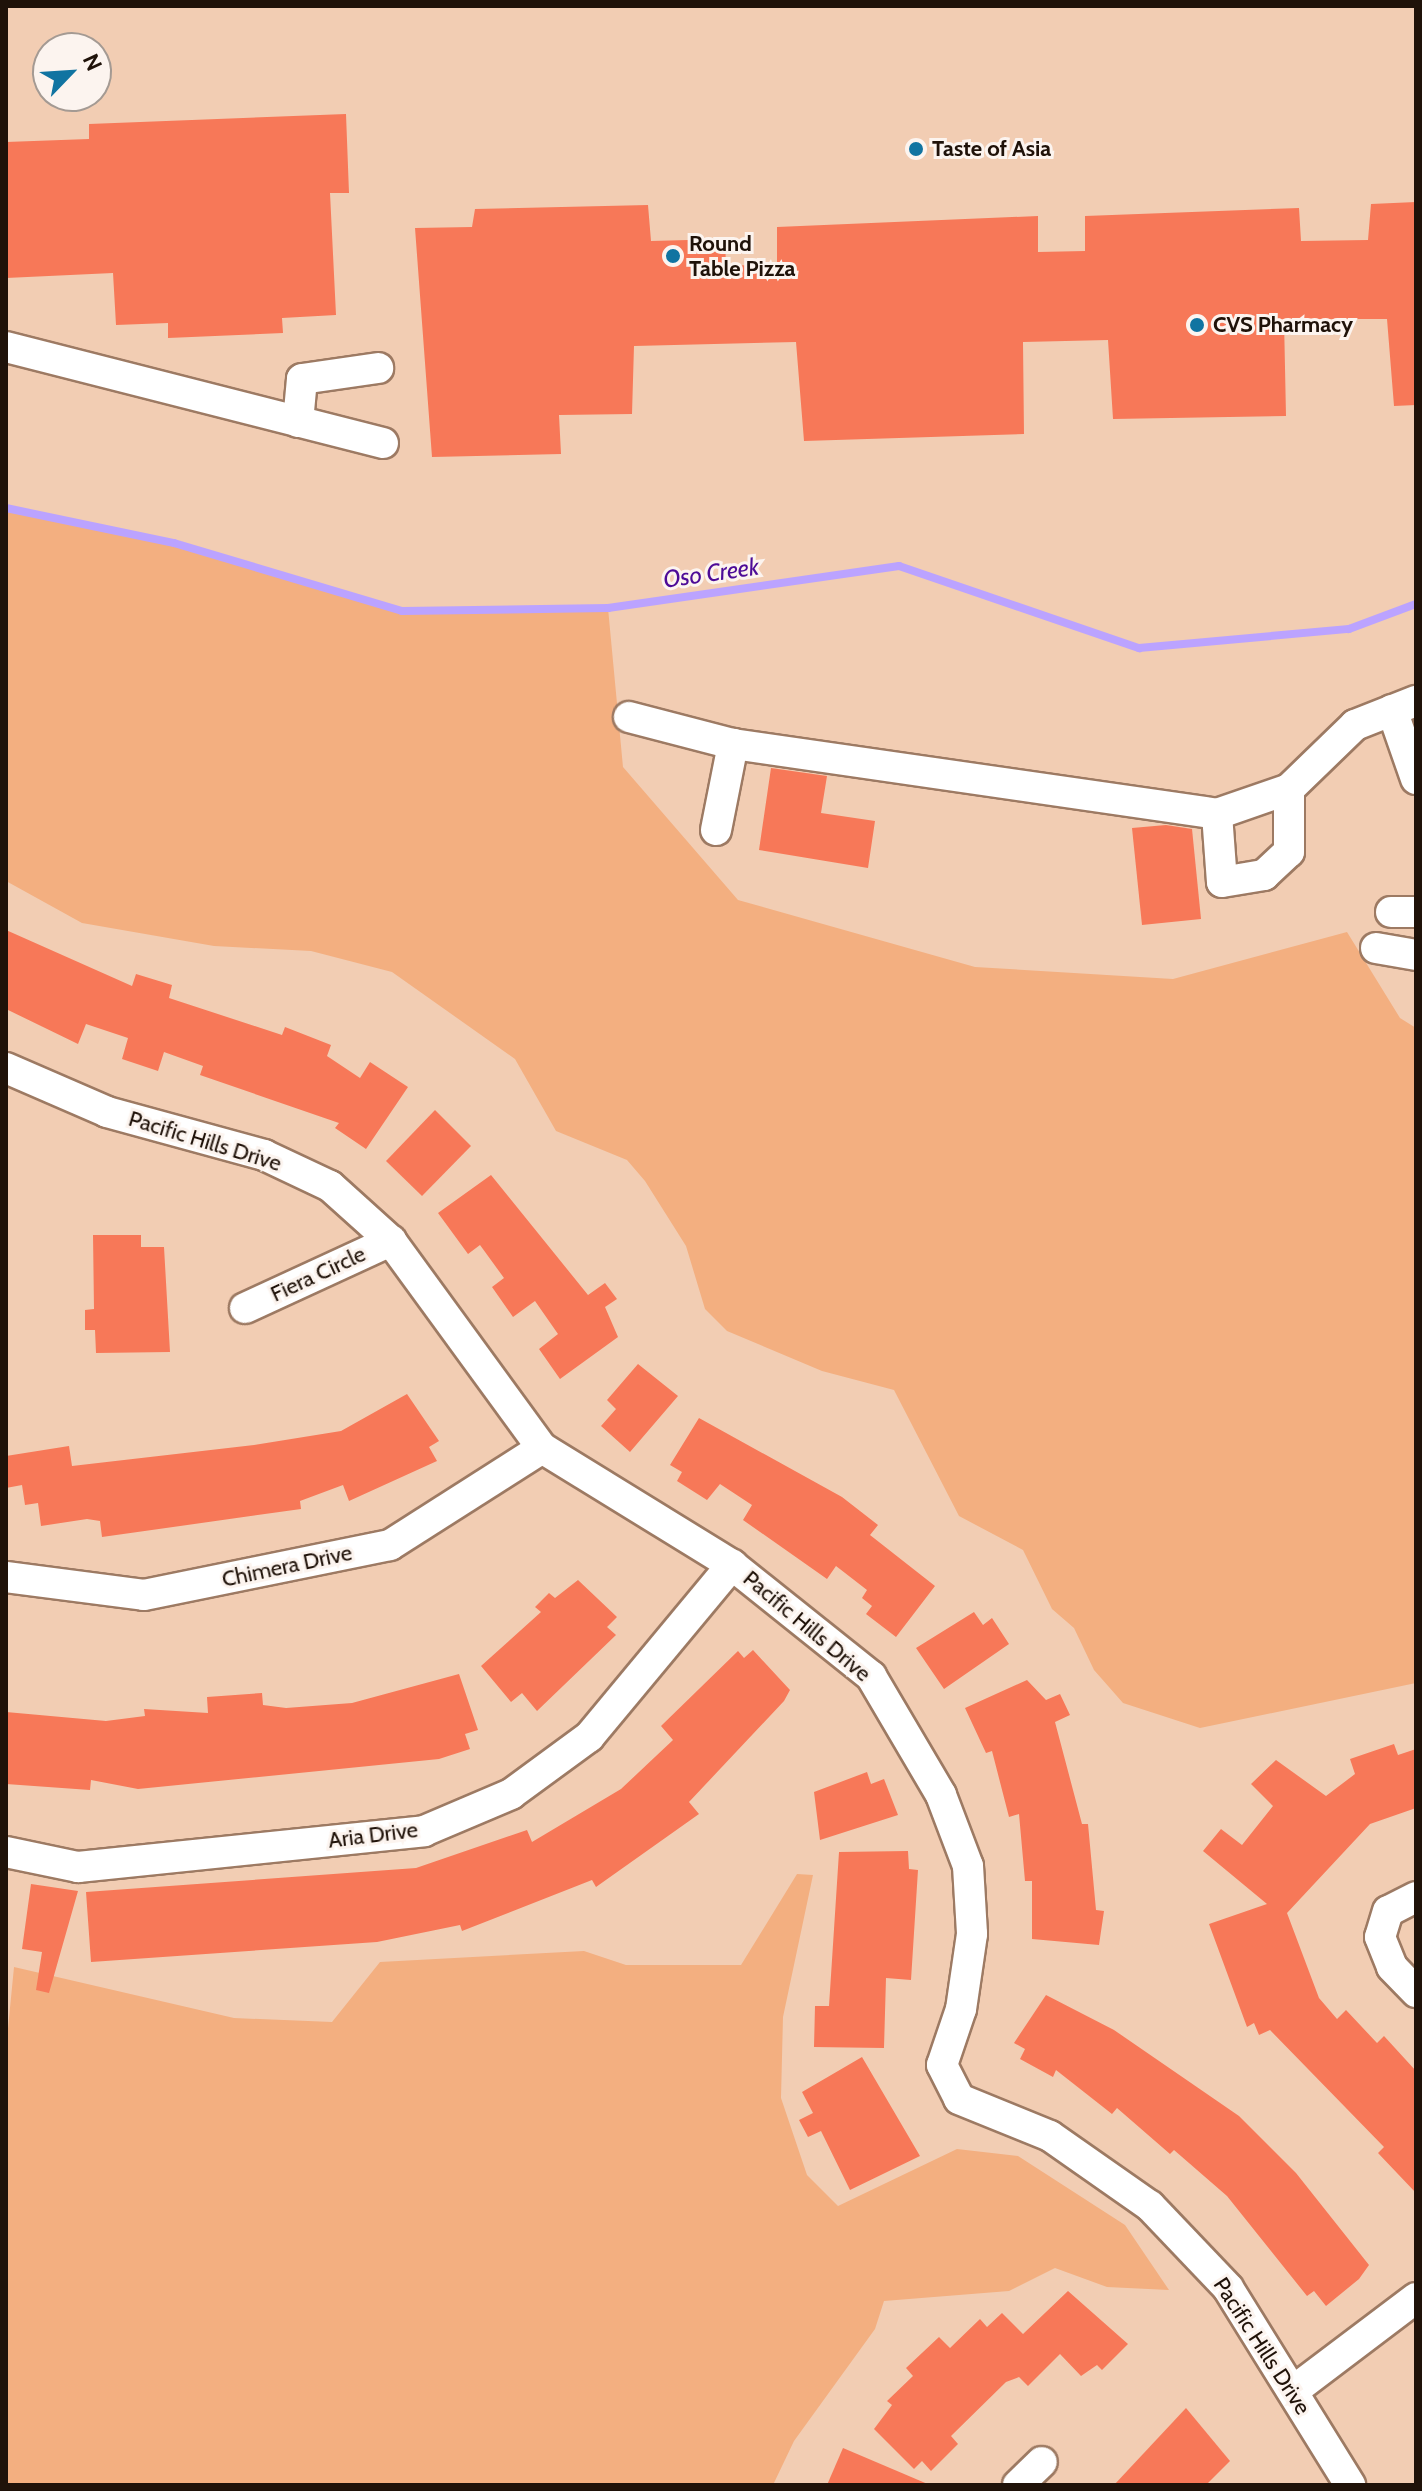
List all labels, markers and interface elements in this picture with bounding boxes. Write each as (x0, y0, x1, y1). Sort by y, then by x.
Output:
north arrow (32, 32, 112, 112)
text: N (77, 50, 108, 75)
place label: Taste of Asia (932, 136, 1051, 162)
marker: Taste of Asia (907, 140, 925, 158)
place label: Round Table Pizza (689, 230, 795, 282)
marker: Round Table Pizza (664, 247, 682, 265)
place label: CVS Pharmacy (1213, 312, 1353, 338)
marker: CVS Pharmacy (1188, 316, 1206, 334)
water label: Oso Creek (661, 552, 761, 594)
street label: Pacific Hills Drive (126, 1105, 284, 1177)
street label: Fiera Circle (266, 1241, 370, 1307)
street label: Chimera Drive (220, 1539, 354, 1593)
street label: Pacific Hills Drive (738, 1565, 876, 1687)
street label: Aria Drive (327, 1816, 419, 1854)
street label: Pacific Hills Drive (1208, 2272, 1316, 2420)

